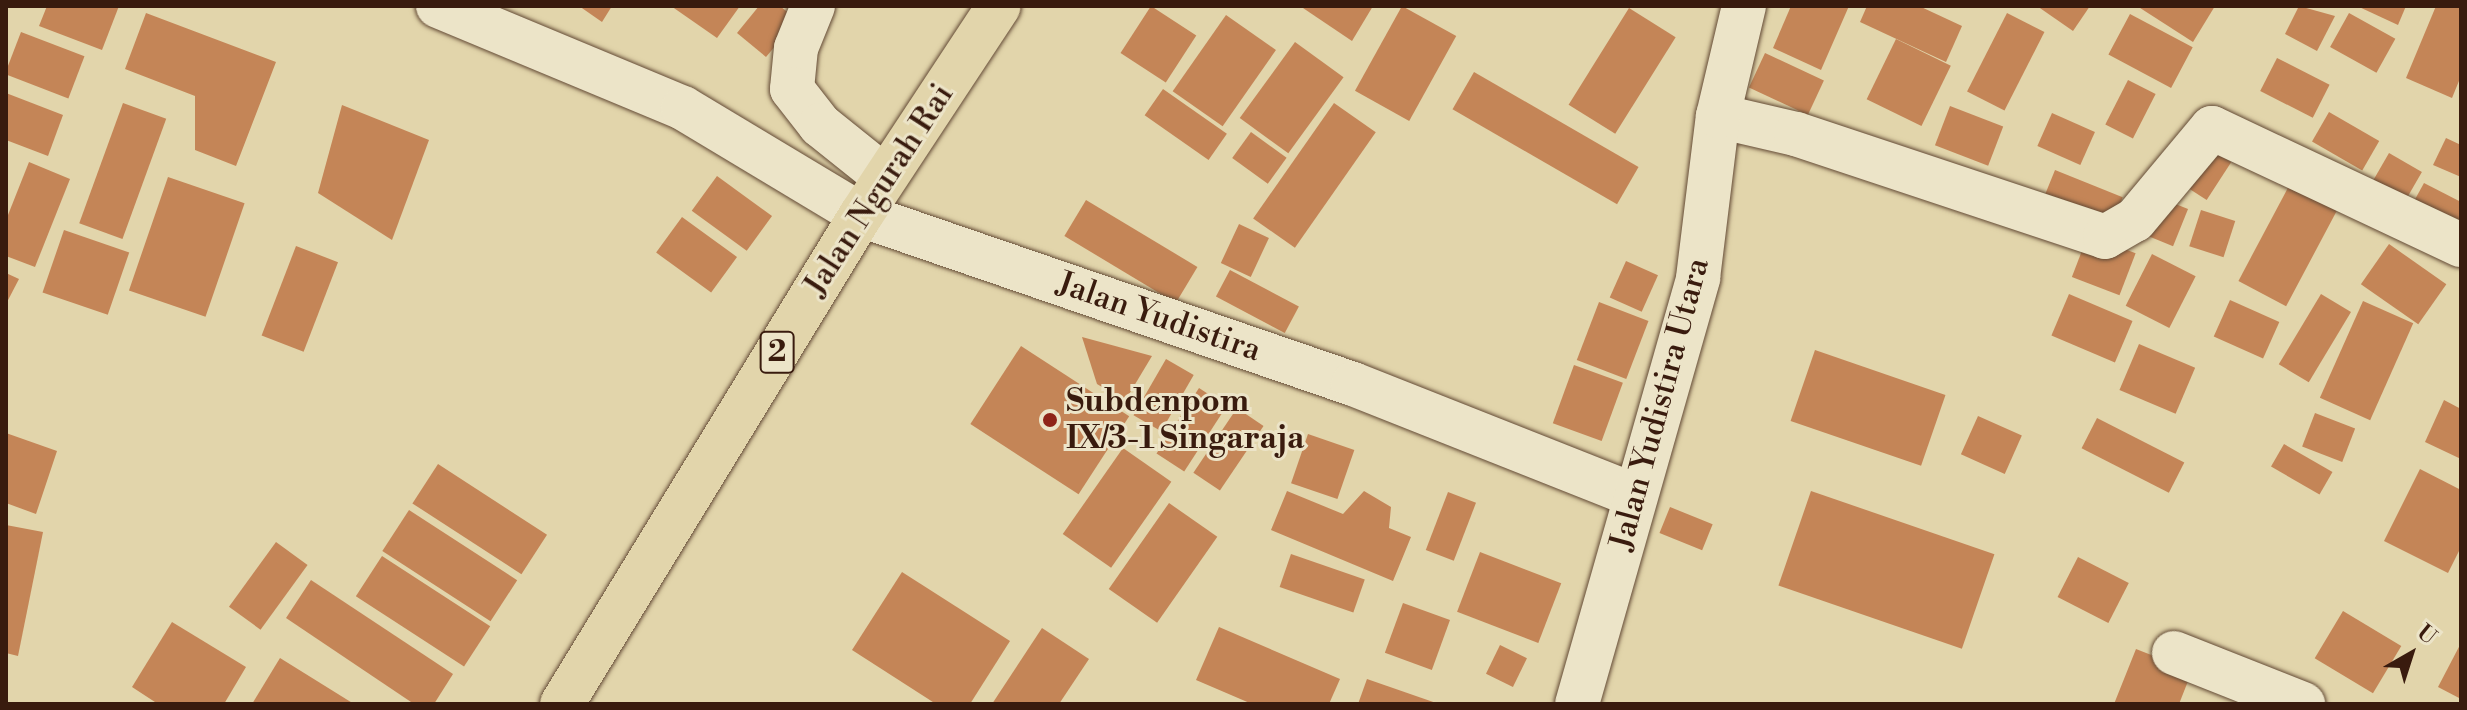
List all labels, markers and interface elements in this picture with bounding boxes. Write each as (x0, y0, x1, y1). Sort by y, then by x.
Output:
street label: Jalan Ngurah Rai (796, 77, 962, 303)
street label: Jalan Yudistira Utara (1603, 254, 1717, 554)
street label: Jalan Yudistira (1052, 264, 1266, 370)
road number: 2 (759, 326, 795, 378)
place label: Subdenpom IX/3-1 Singaraja (1066, 383, 1304, 458)
marker: Subdenpom IX/3-1 Singaraja (1041, 411, 1059, 429)
north arrow (2371, 614, 2451, 694)
text: U (2411, 619, 2442, 651)

